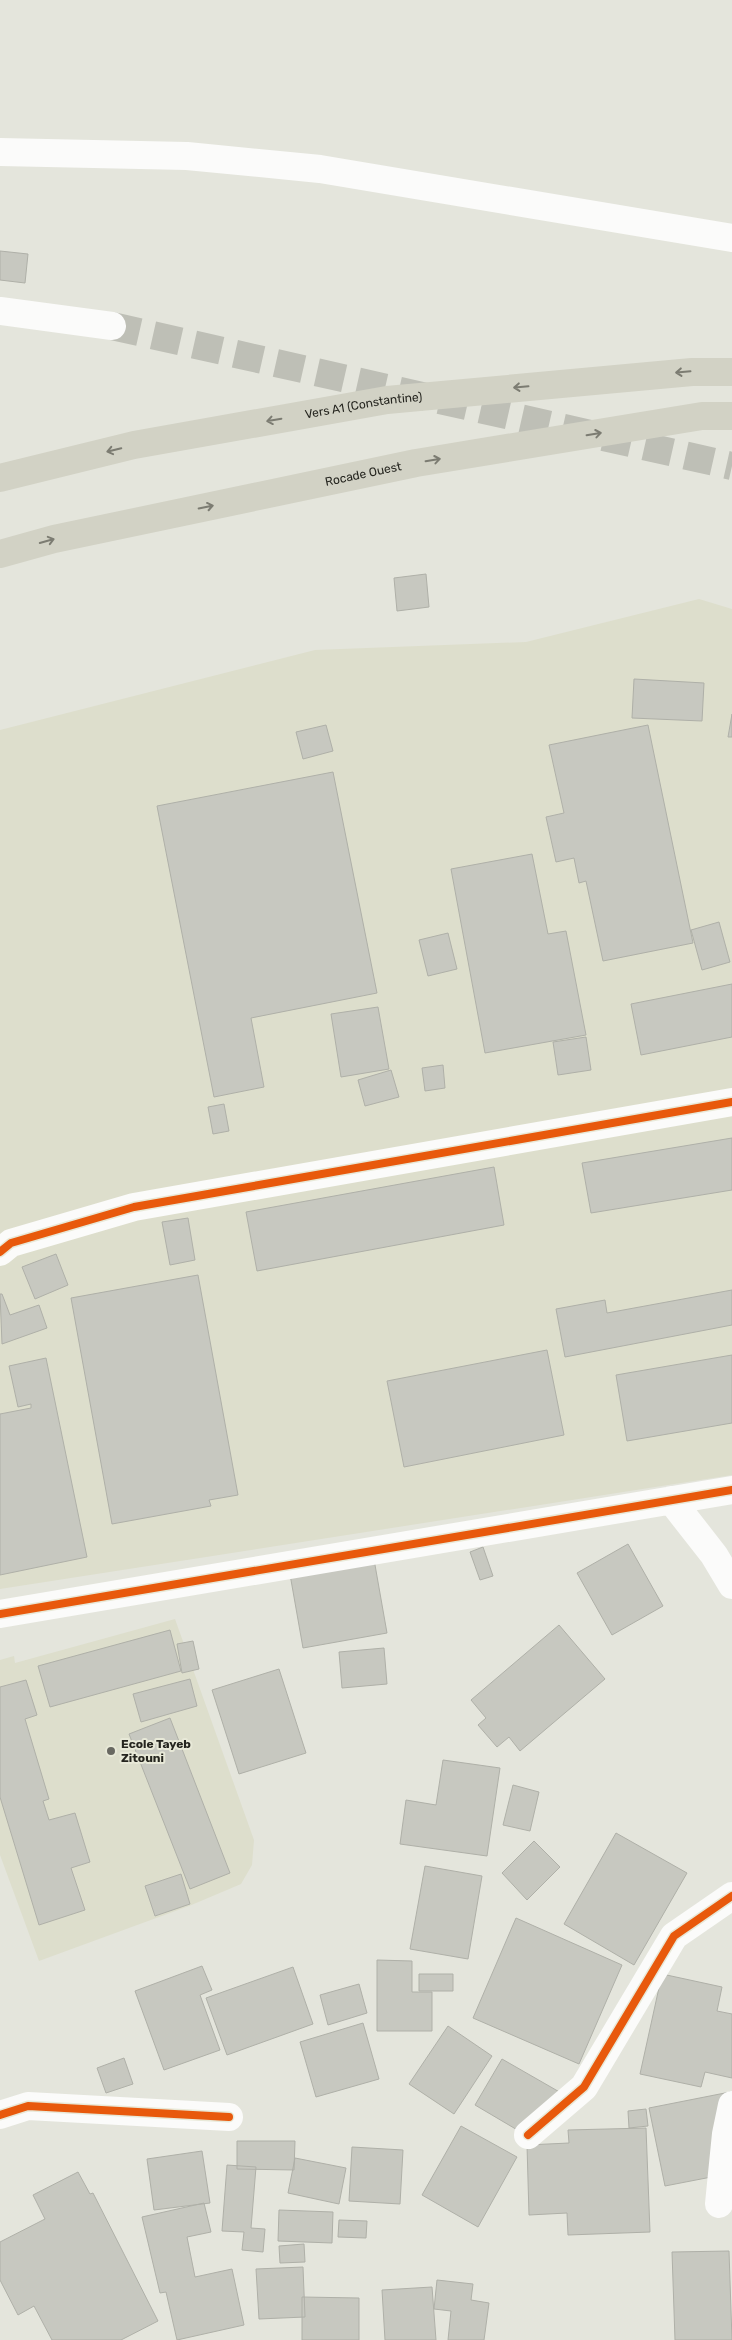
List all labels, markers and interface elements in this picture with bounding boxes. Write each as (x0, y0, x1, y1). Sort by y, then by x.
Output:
one-way arrow (676, 368, 692, 377)
one-way arrow (514, 382, 530, 392)
street label: Vers A1 (Constantine) (304, 390, 423, 421)
one-way arrow (266, 415, 282, 425)
one-way arrow (585, 428, 601, 438)
one-way arrow (107, 446, 123, 455)
one-way arrow (425, 455, 441, 465)
street label: Rocade Ouest (324, 459, 403, 489)
one-way arrow (197, 502, 213, 511)
one-way arrow (38, 535, 54, 545)
place label: Ecole Tayeb Zitouni (121, 1737, 191, 1765)
marker: Ecole Tayeb Zitouni (105, 1745, 117, 1757)

